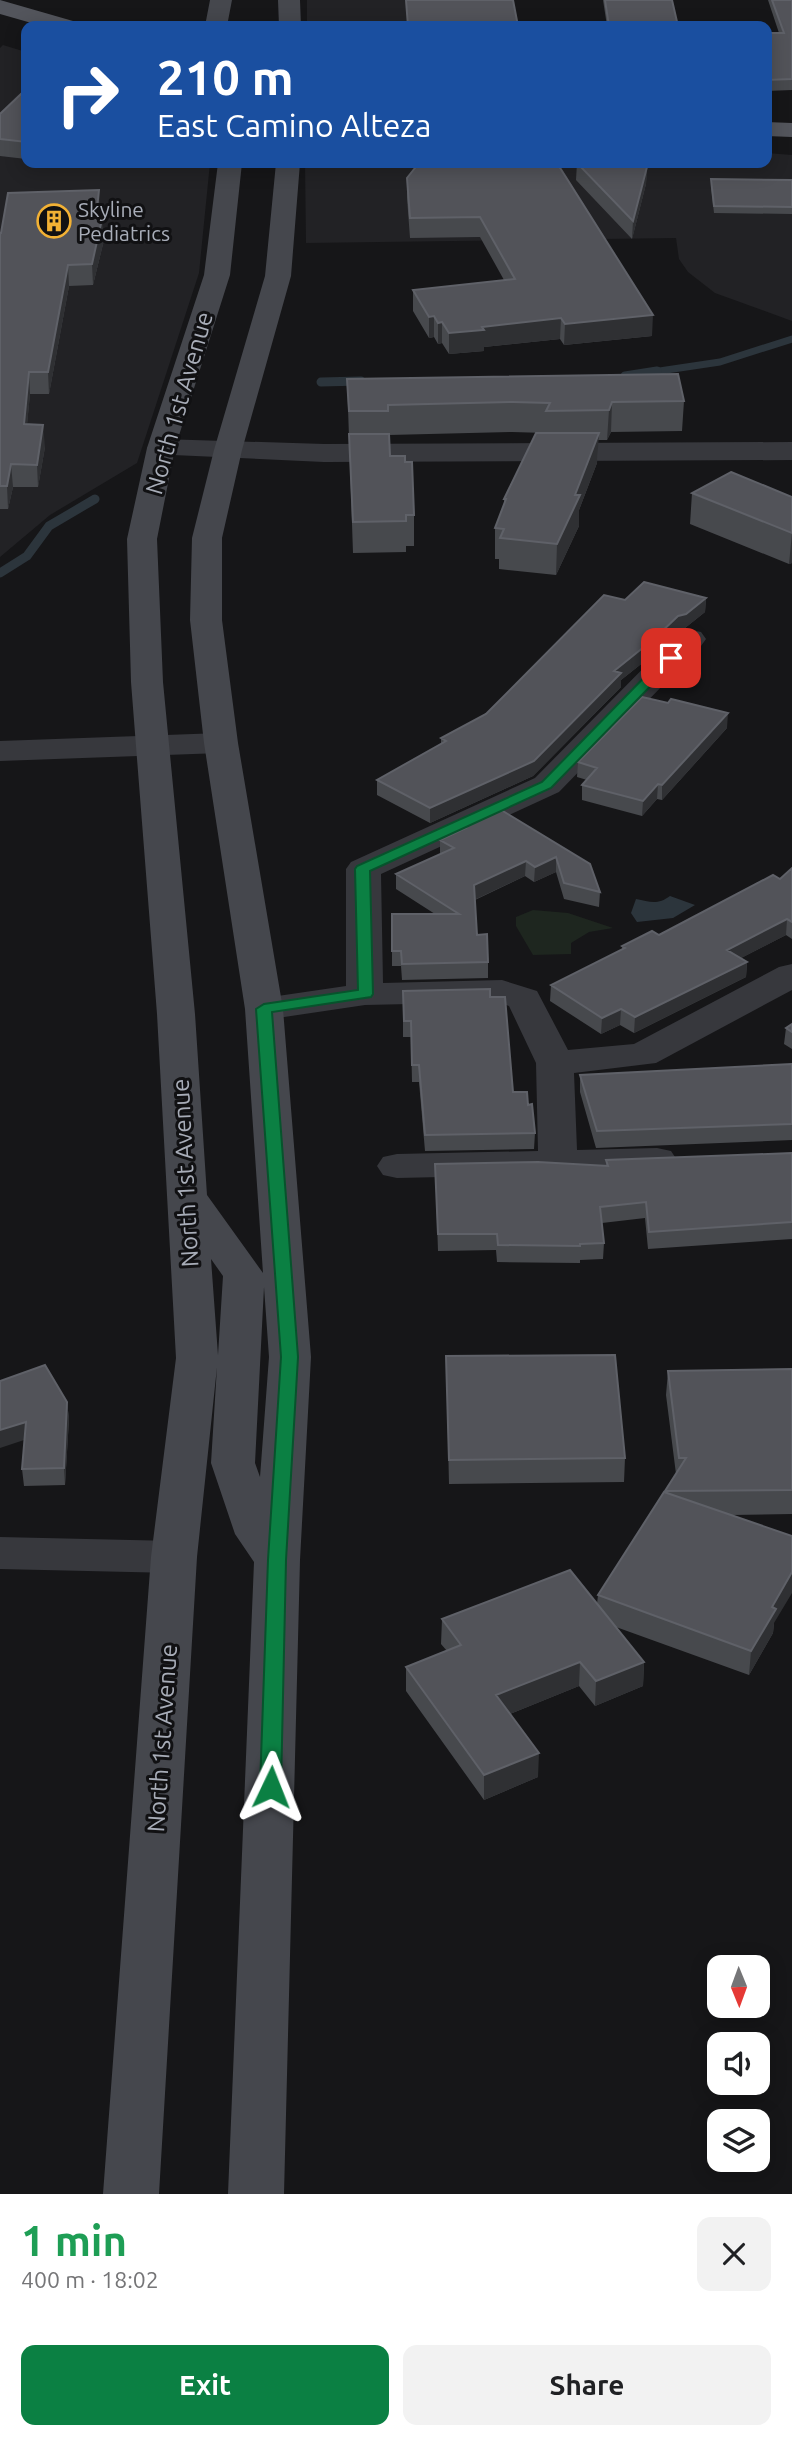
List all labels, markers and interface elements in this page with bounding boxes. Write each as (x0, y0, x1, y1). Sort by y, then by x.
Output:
icon: right (42, 49, 133, 140)
text: 210 m (157, 49, 294, 104)
text: East Camino Alteza (157, 107, 431, 143)
place label: Skyline Pediatrics (78, 197, 170, 245)
building icon: Skyline Pediatrics (35, 202, 73, 240)
street label: North 1st Avenue (140, 309, 218, 497)
pin (641, 628, 701, 688)
icon: arrive (652, 639, 690, 677)
street label: North 1st Avenue (167, 1078, 203, 1268)
street label: North 1st Avenue (142, 1643, 182, 1833)
position arrow (234, 1750, 308, 1824)
north arrow (707, 1955, 770, 2018)
map controls (707, 1955, 770, 2172)
button: sound (707, 2032, 770, 2095)
button: layers (707, 2109, 770, 2172)
text: 1 min (21, 2217, 127, 2264)
button: close (697, 2217, 771, 2291)
text: 400 m · 18:02 (21, 2267, 159, 2292)
button: Exit (21, 2345, 389, 2425)
button: Share (403, 2345, 771, 2425)

